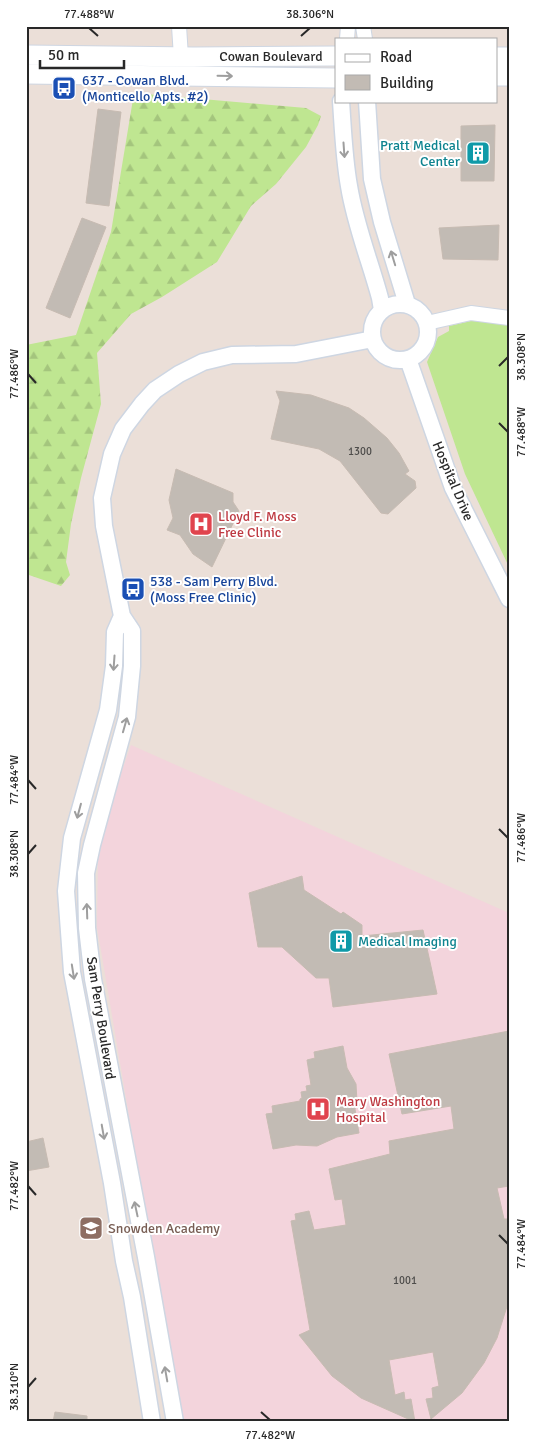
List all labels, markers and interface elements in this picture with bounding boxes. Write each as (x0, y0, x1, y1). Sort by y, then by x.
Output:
text: 77.488°W (64, 7, 114, 22)
text: 38.306°N (286, 7, 334, 22)
scale bar (40, 38, 124, 70)
legend (335, 38, 498, 102)
text: 50 m (48, 46, 79, 64)
street label: Cowan Boulevard (219, 48, 323, 65)
text: Road (380, 48, 412, 66)
one-way arrow (216, 71, 233, 81)
place label: 637 - Cowan Blvd. (Monticello Apts. #2) (82, 72, 208, 105)
text: Building (380, 74, 434, 92)
bus stop icon: 637 - Cowan Blvd. (Monticello Apts. #2) (51, 75, 77, 101)
place label: Pratt Medical Center (380, 137, 461, 170)
building icon: Pratt Medical Center (465, 140, 491, 166)
one-way arrow (340, 142, 349, 158)
one-way arrow (387, 250, 397, 266)
text: 38.308°N (514, 333, 529, 381)
text: 77.486°W (7, 349, 22, 399)
text: 77.488°W (514, 407, 529, 457)
street label: Hospital Drive (429, 439, 477, 523)
house number: 1300 (348, 445, 372, 458)
place label: Lloyd F. Moss Free Clinic (218, 508, 297, 541)
hospital icon: Lloyd F. Moss Free Clinic (188, 511, 214, 537)
place label: 538 - Sam Perry Blvd. (Moss Free Clinic) (150, 573, 278, 606)
bus stop icon: 538 - Sam Perry Blvd. (Moss Free Clinic) (120, 576, 146, 602)
one-way arrow (109, 655, 119, 671)
one-way arrow (120, 717, 130, 733)
text: 77.484°W (7, 755, 22, 805)
one-way arrow (74, 803, 83, 819)
text: 77.486°W (514, 813, 529, 863)
text: 38.308°N (7, 830, 22, 878)
one-way arrow (82, 903, 92, 920)
building icon: Medical Imaging (328, 928, 354, 954)
place label: Medical Imaging (358, 933, 457, 950)
street label: Sam Perry Boulevard (83, 955, 119, 1081)
one-way arrow (68, 964, 78, 980)
place label: Mary Washington Hospital (336, 1093, 440, 1126)
hospital icon: Mary Washington Hospital (305, 1096, 331, 1122)
one-way arrow (98, 1123, 108, 1139)
text: 77.482°W (7, 1161, 22, 1211)
one-way arrow (131, 1201, 140, 1217)
school or university icon: Snowden Academy (78, 1215, 104, 1241)
text: 77.484°W (514, 1219, 529, 1269)
place label: Snowden Academy (108, 1220, 220, 1237)
house number: 1001 (393, 1274, 417, 1287)
text: 38.310°N (7, 1363, 22, 1411)
one-way arrow (161, 1366, 170, 1382)
text: 77.482°W (245, 1428, 295, 1443)

